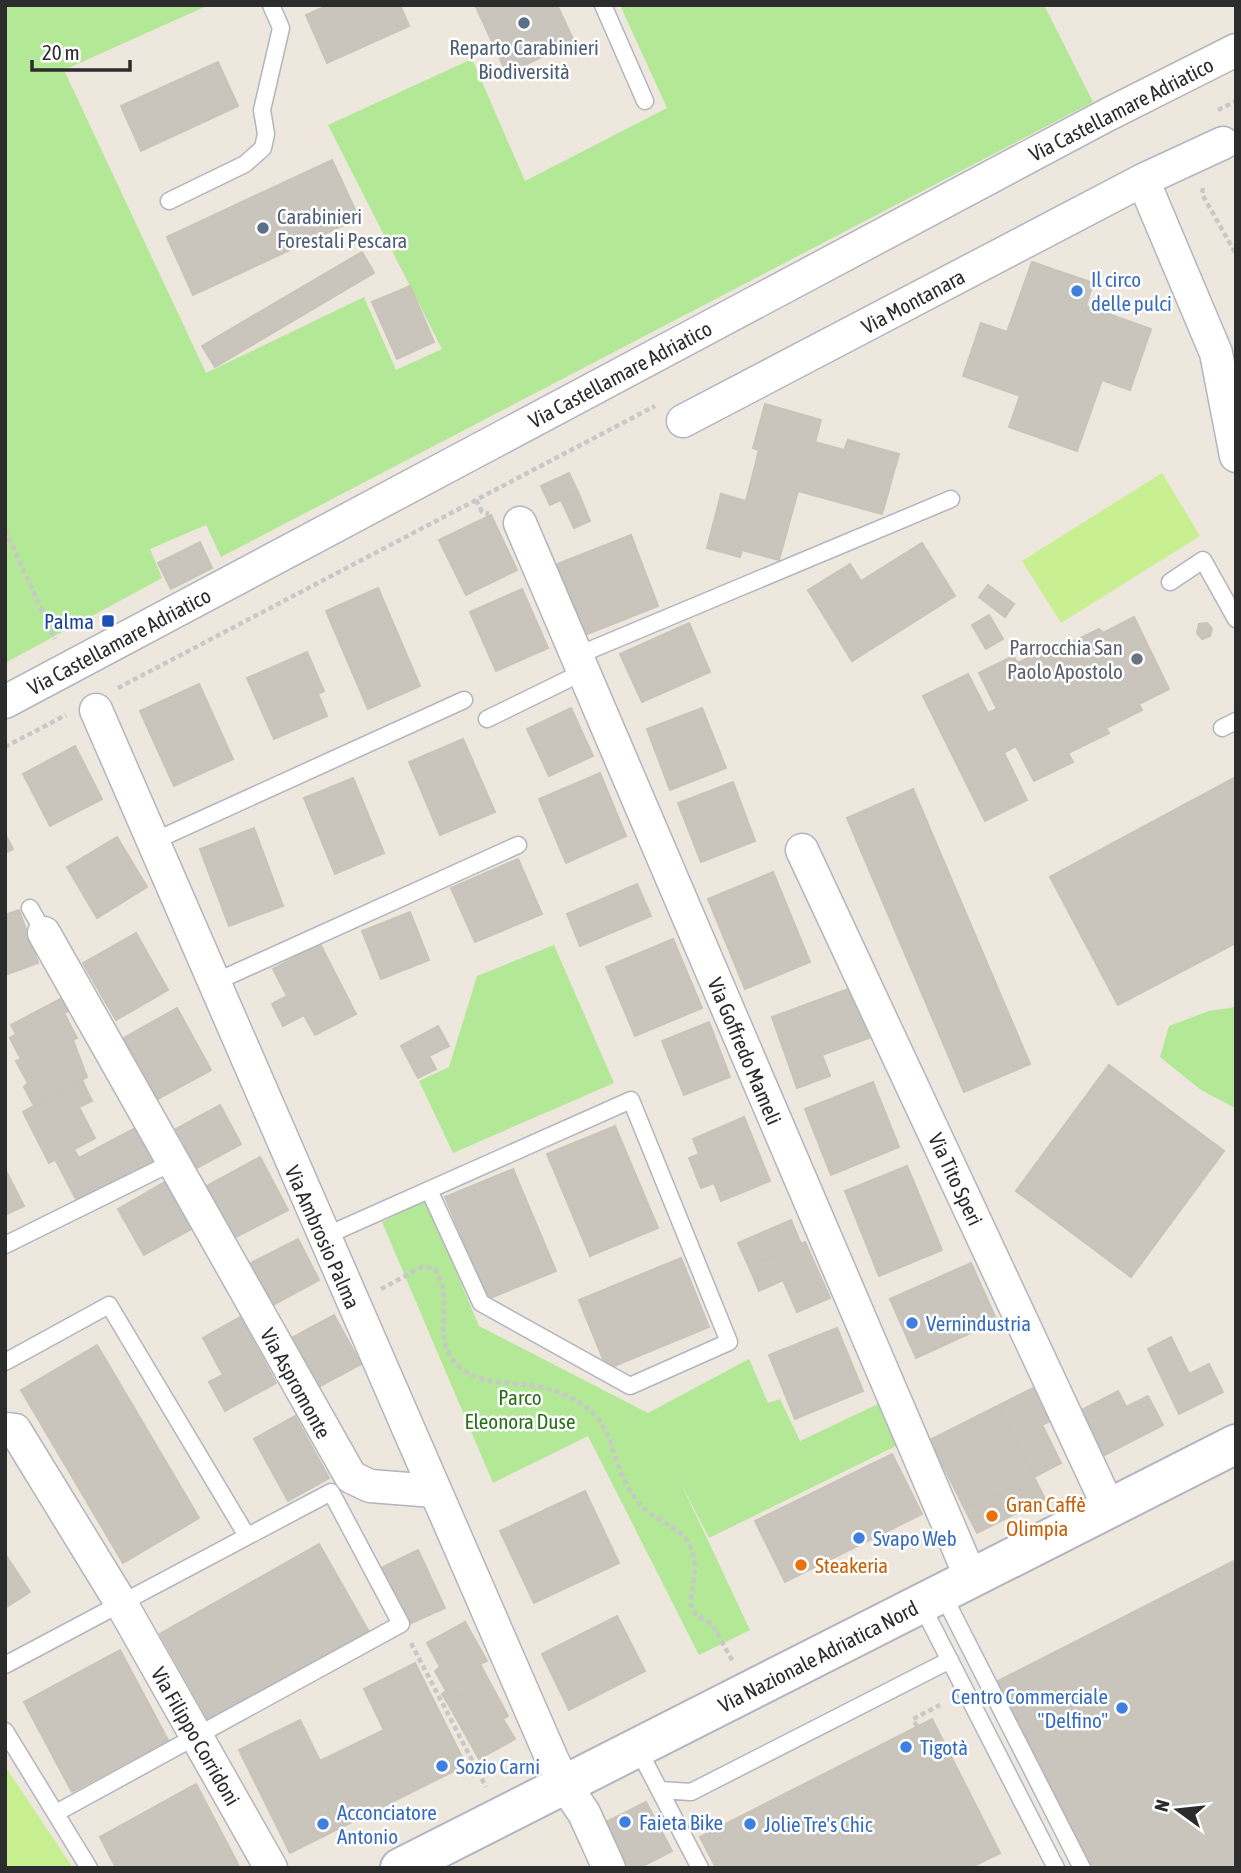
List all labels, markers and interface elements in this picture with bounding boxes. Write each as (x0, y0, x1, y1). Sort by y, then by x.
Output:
marker: Reparto Carabinieri Biodiversità (516, 15, 532, 31)
scale bar (32, 28, 130, 72)
place label: Reparto Carabinieri Biodiversità (449, 35, 599, 83)
text: 20 m (42, 40, 80, 64)
street label: Via Castellamare Adriatico (1025, 52, 1217, 166)
place label: Carabinieri Forestali Pescara (277, 204, 407, 252)
marker: Carabinieri Forestali Pescara (255, 220, 271, 236)
street label: Via Montanara (857, 264, 969, 338)
place label: Il circo delle pulci (1091, 267, 1172, 315)
marker: Il circo delle pulci (1069, 283, 1085, 299)
street label: Via Castellamare Adriatico (524, 316, 716, 432)
street label: Via Castellamare Adriatico (23, 583, 215, 699)
place label: Palma (44, 609, 94, 633)
marker: Palma (100, 613, 116, 629)
place label: Parrocchia San Paolo Apostolo (1007, 635, 1123, 683)
marker: Parrocchia San Paolo Apostolo (1129, 651, 1145, 667)
street label: Via Goffredo Mameli (703, 974, 787, 1128)
street label: Via Tito Speri (924, 1129, 988, 1229)
street label: Via Ambrosio Palma (281, 1162, 365, 1312)
place label: Vernindustria (926, 1311, 1031, 1335)
marker: Vernindustria (904, 1315, 920, 1331)
street label: Via Aspromonte (256, 1324, 336, 1442)
park label: Parco Eleonora Duse (465, 1385, 575, 1433)
place label: Gran Caffè Olimpia (1006, 1492, 1086, 1540)
marker: Gran Caffè Olimpia (984, 1508, 1000, 1524)
place label: Svapo Web (873, 1526, 957, 1550)
marker: Svapo Web (851, 1530, 867, 1546)
place label: Steakeria (815, 1553, 888, 1577)
marker: Steakeria (793, 1557, 809, 1573)
street label: Via Nazionale Adriatica Nord (714, 1595, 922, 1717)
street label: Via Filippo Corridoni (147, 1663, 245, 1809)
place label: Centro Commerciale "Delfino" (951, 1684, 1108, 1732)
marker: Centro Commerciale "Delfino" (1114, 1700, 1130, 1716)
place label: Tigotà (920, 1735, 968, 1759)
marker: Tigotà (898, 1739, 914, 1755)
place label: Sozio Carni (456, 1754, 540, 1778)
marker: Sozio Carni (434, 1758, 450, 1774)
north arrow (1143, 1775, 1213, 1845)
text: N (1150, 1797, 1174, 1814)
place label: Acconciatore Antonio (337, 1800, 437, 1848)
place label: Faieta Bike (639, 1810, 723, 1834)
place label: Jolie Tre's Chic (764, 1812, 873, 1836)
marker: Faieta Bike (617, 1814, 633, 1830)
marker: Acconciatore Antonio (315, 1816, 331, 1832)
marker: Jolie Tre's Chic (742, 1816, 758, 1832)

